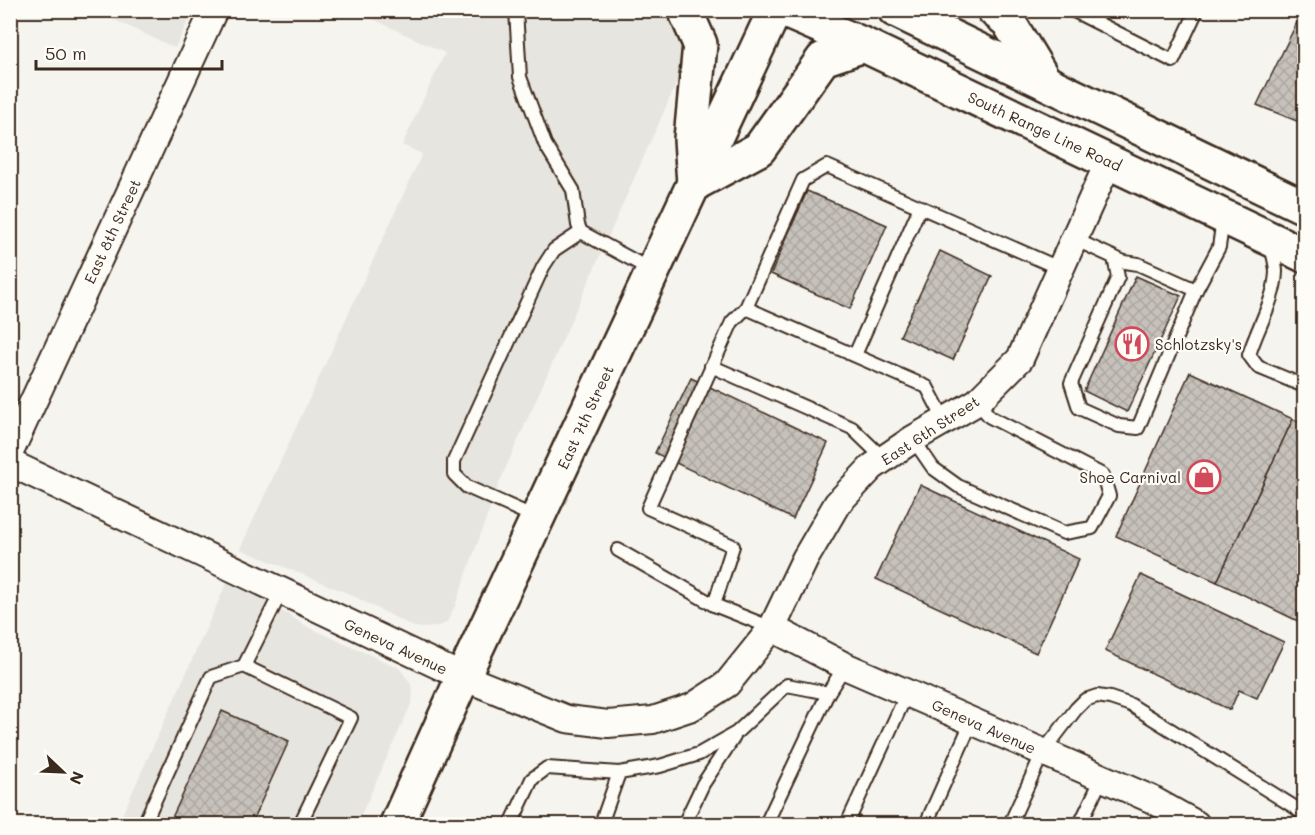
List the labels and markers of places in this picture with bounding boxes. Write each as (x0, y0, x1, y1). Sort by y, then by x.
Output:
restaurant icon: Schlotzsky's (1114, 326, 1150, 362)
place label: Schlotzsky's (1155, 334, 1242, 354)
shop icon: Shoe Carnival (1186, 459, 1222, 495)
place label: Shoe Carnival (1080, 467, 1181, 487)

